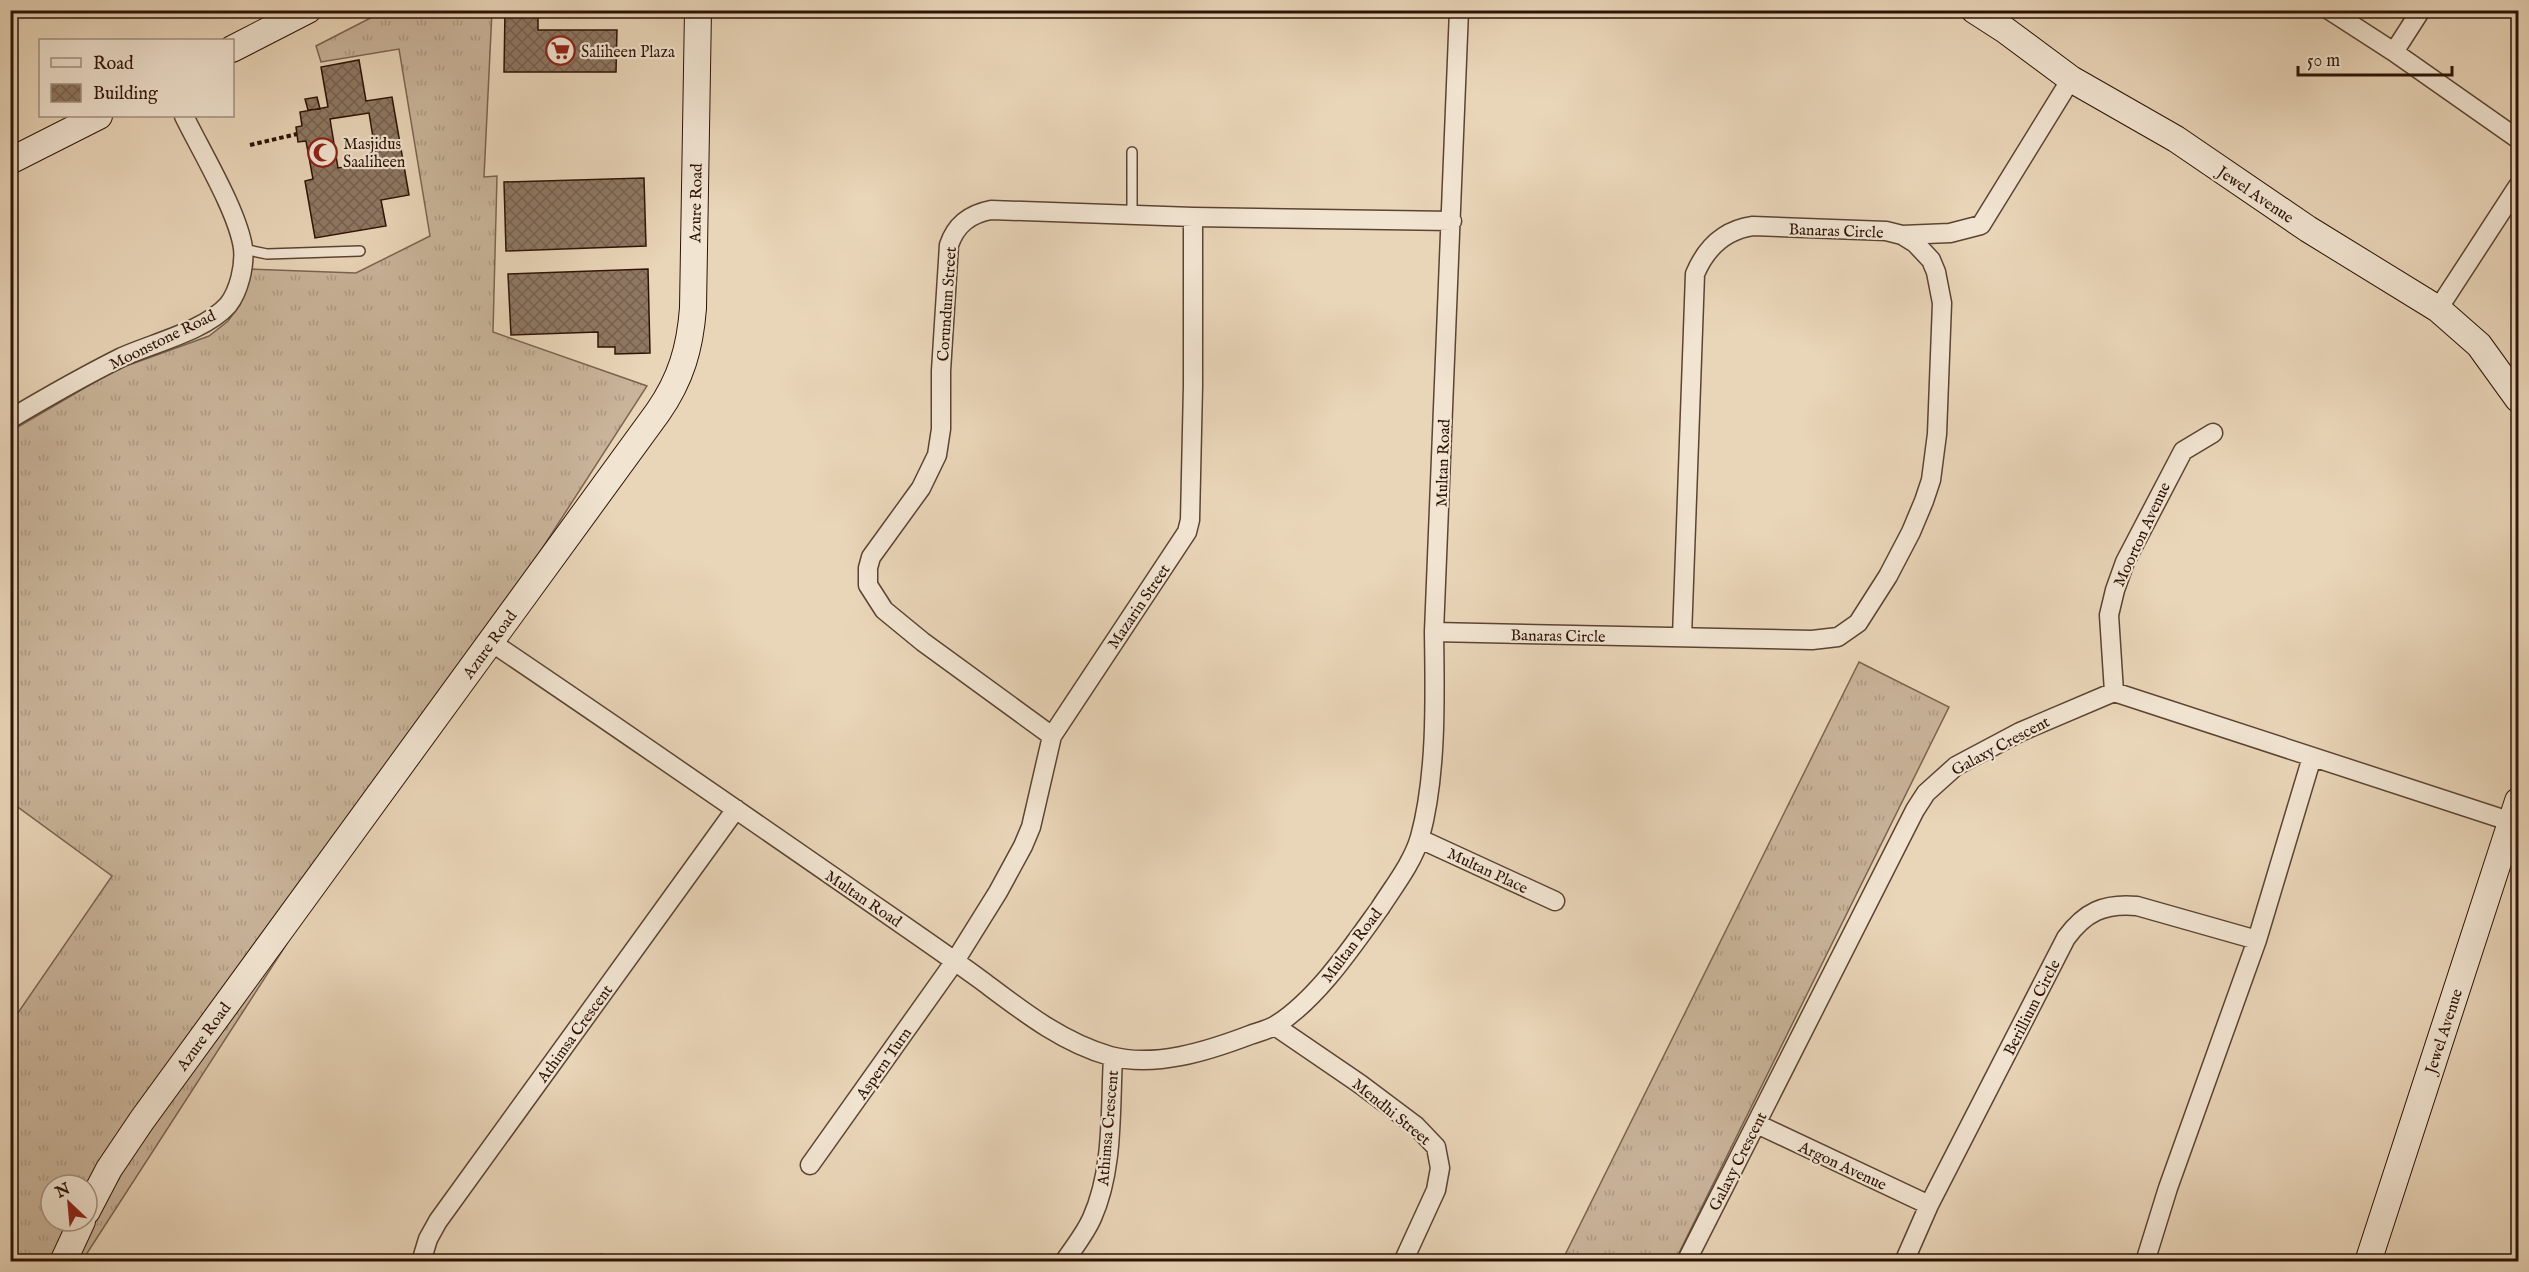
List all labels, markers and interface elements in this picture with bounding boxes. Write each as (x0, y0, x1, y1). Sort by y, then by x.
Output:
supermarket icon: Saliheen Plaza (544, 35, 576, 67)
legend (39, 39, 234, 117)
scale bar (2298, 39, 2452, 77)
place label: Saliheen Plaza (581, 43, 675, 63)
text: 50 m (2307, 50, 2340, 73)
text: Road (93, 53, 134, 76)
text: Building (93, 83, 158, 106)
place label: Masjidus Saaliheen (343, 135, 406, 173)
mosque icon: Masjidus Saaliheen (306, 136, 338, 168)
street label: Jewel Avenue (2211, 162, 2297, 229)
street label: Azure Road (686, 163, 708, 244)
street label: Banaras Circle (1788, 220, 1884, 244)
street label: Corundum Street (934, 246, 962, 362)
street label: Moonstone Road (106, 306, 220, 375)
street label: Multan Road (1432, 418, 1456, 507)
street label: Moorton Avenue (2110, 479, 2176, 590)
street label: Mazarin Street (1104, 560, 1176, 653)
street label: Azure Road (459, 607, 522, 684)
street label: Banaras Circle (1510, 626, 1606, 648)
street label: Galaxy Crescent (1948, 712, 2054, 781)
street label: Multan Place (1444, 844, 1531, 899)
street label: Multan Road (821, 867, 905, 933)
street label: Multan Road (1318, 905, 1387, 987)
street label: Berillium Circle (2000, 956, 2066, 1059)
street label: Athimsa Crescent (533, 981, 618, 1088)
street label: Jewel Avenue (2421, 987, 2468, 1078)
street label: Azure Road (173, 999, 236, 1076)
street label: Aspern Turn (852, 1024, 917, 1105)
street label: Athimsa Crescent (1094, 1069, 1124, 1188)
street label: Mendhi Street (1347, 1075, 1434, 1151)
street label: Galaxy Crescent (1705, 1109, 1773, 1215)
street label: Argon Avenue (1794, 1137, 1889, 1196)
north arrow (39, 1173, 99, 1233)
text: N (52, 1179, 74, 1204)

